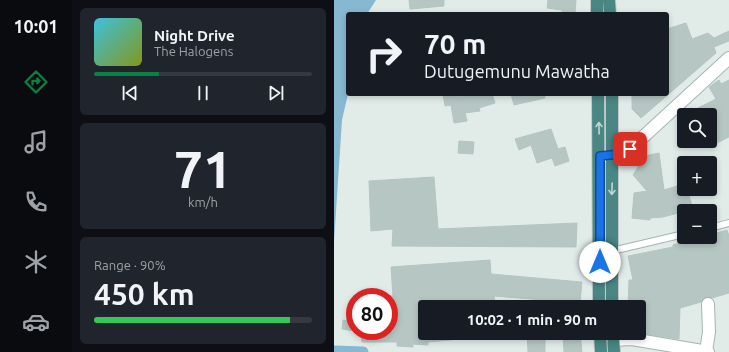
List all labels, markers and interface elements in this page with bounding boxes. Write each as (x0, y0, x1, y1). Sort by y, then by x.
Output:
text: 10:01 (13, 16, 59, 36)
text: Night Drive (154, 27, 235, 44)
icon: right (358, 28, 410, 80)
text: 70 m (424, 28, 486, 59)
text: The Halogens (154, 44, 233, 58)
text: Dutugemunu Mawatha (424, 61, 610, 81)
icon: directions (22, 68, 50, 96)
icon: previous (119, 82, 141, 104)
icon: pause (192, 82, 214, 104)
icon: next (265, 82, 287, 104)
map controls (677, 108, 717, 244)
button: search (677, 108, 717, 148)
one-way arrow (595, 122, 603, 135)
icon: music (22, 128, 50, 156)
pin (613, 132, 647, 166)
icon: arrive (619, 138, 641, 160)
text: 71 (174, 140, 232, 198)
button: + (677, 156, 717, 196)
one-way arrow (608, 182, 616, 195)
icon: phone (22, 188, 50, 216)
text: km/h (188, 195, 218, 209)
button: − (677, 204, 717, 244)
position arrow (579, 241, 621, 283)
icon: climate (22, 248, 50, 276)
text: Range · 90% (94, 258, 166, 272)
text: 450 km (94, 277, 195, 311)
speed limit sign: 80 (346, 288, 398, 340)
icon: car (22, 308, 50, 336)
text: 10:02 · 1 min · 90 m (467, 311, 597, 328)

